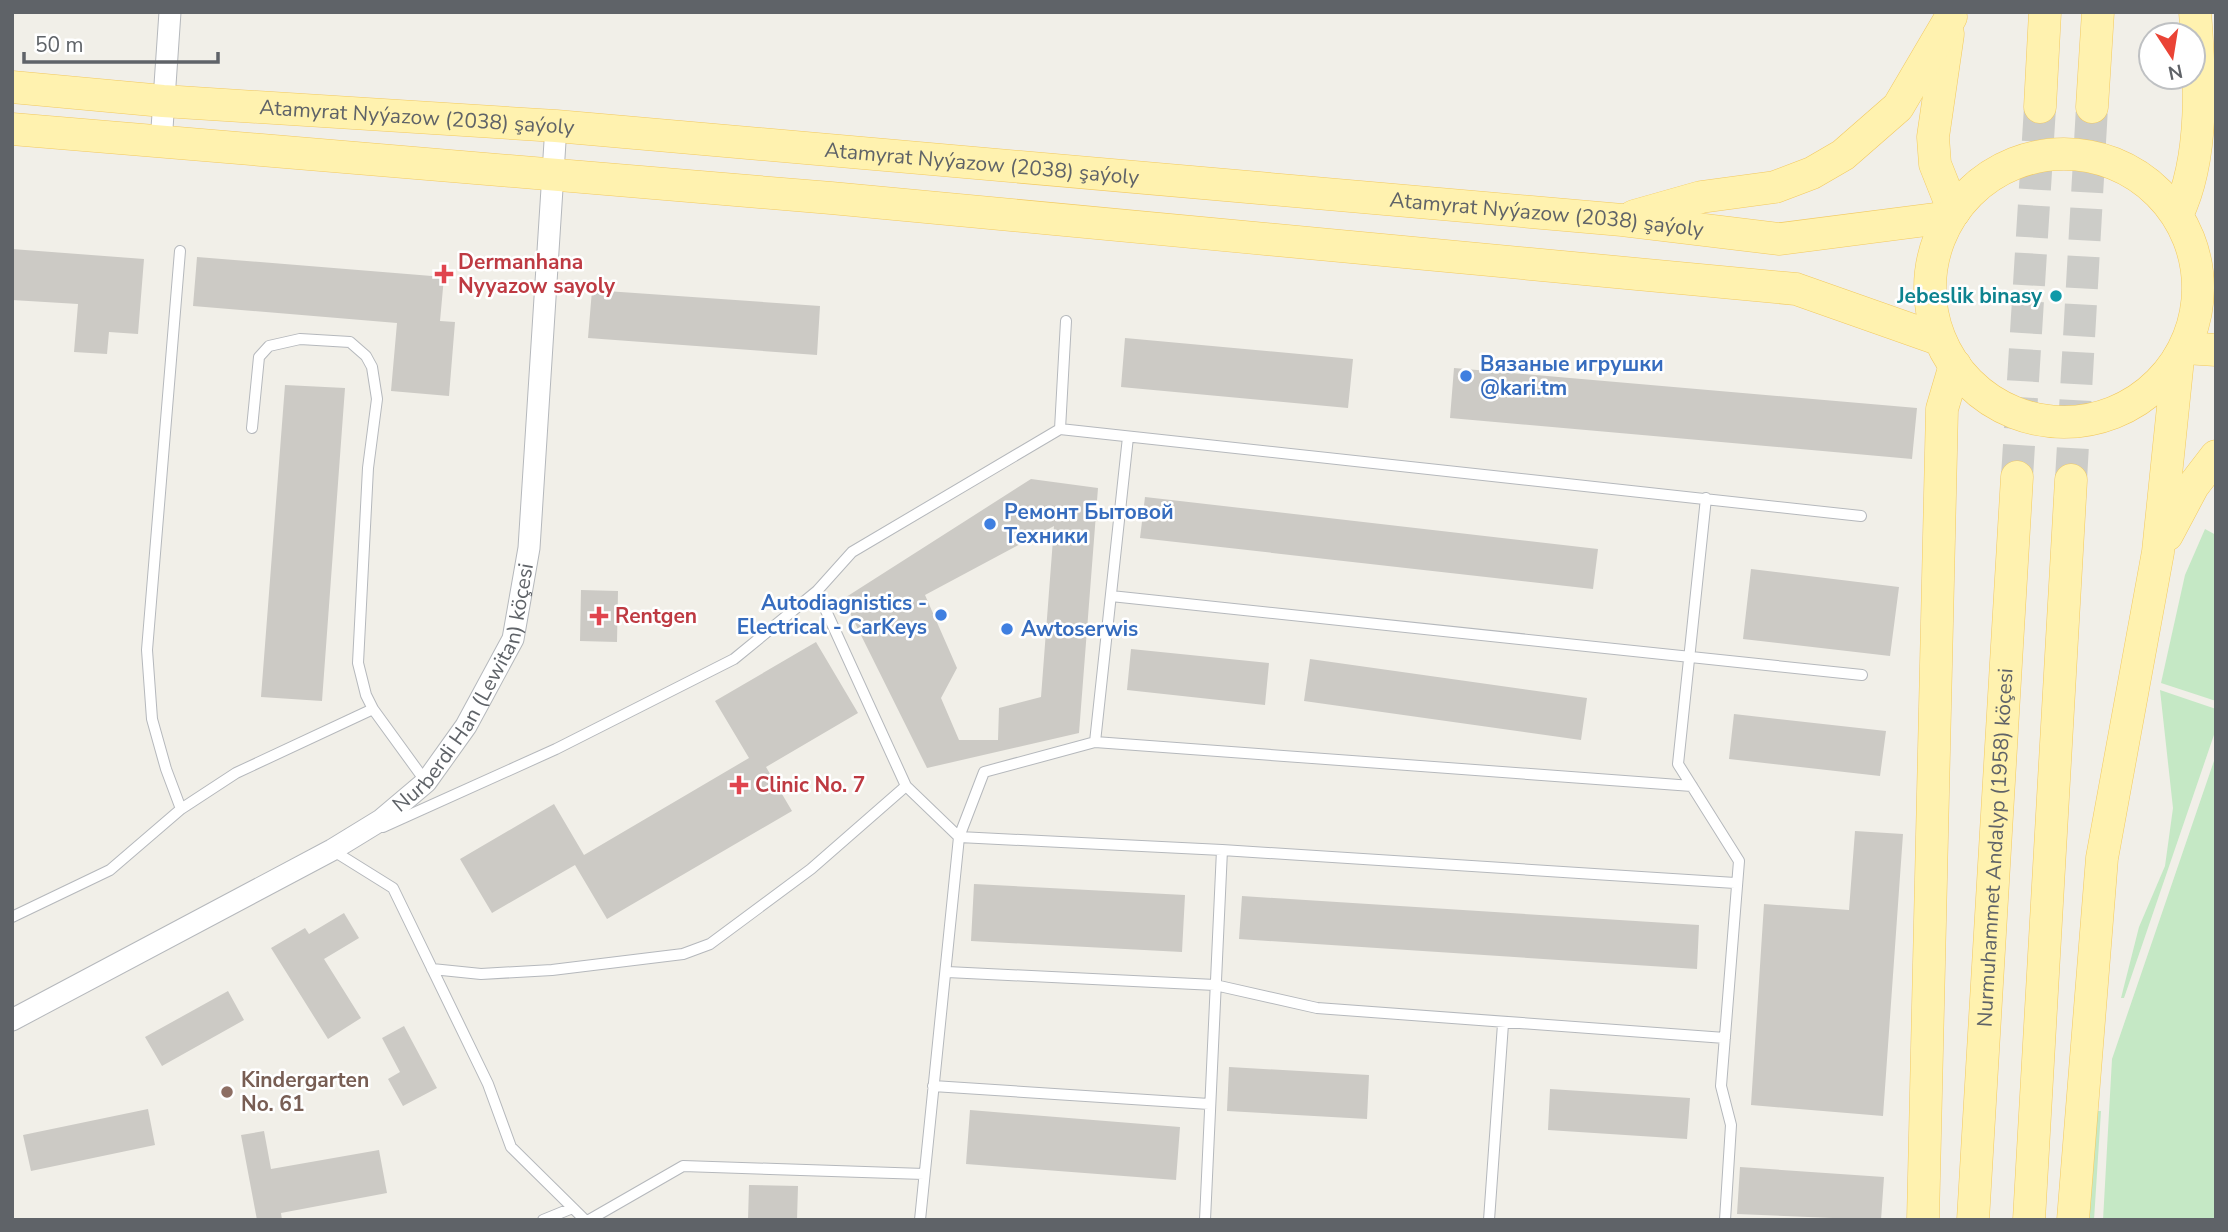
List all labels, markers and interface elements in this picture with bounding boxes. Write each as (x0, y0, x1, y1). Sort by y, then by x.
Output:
scale bar (24, 21, 219, 65)
north arrow (2137, 21, 2207, 91)
text: 50 m (35, 31, 84, 59)
text: N (2166, 57, 2185, 86)
street label: Atamyrat Nyýazow (2038) şaýoly (258, 93, 576, 142)
street label: Atamyrat Nyýazow (2038) şaýoly (823, 136, 1141, 191)
street label: Atamyrat Nyýazow (2038) şaýoly (1388, 186, 1706, 244)
place label: Dermanhana Nyyazow sayoly (458, 248, 616, 300)
marker: Dermanhana Nyyazow sayoly (436, 266, 452, 282)
place label: Jebeslik binasy (1896, 282, 2043, 310)
marker: Jebeslik binasy (2048, 288, 2064, 304)
place label: Вязаные игрушки @kari.tm (1480, 350, 1664, 402)
marker: Вязаные игрушки @kari.tm (1458, 368, 1474, 384)
place label: Ремонт Бытовой Техники (1004, 498, 1174, 550)
marker: Ремонт Бытовой Техники (982, 516, 998, 532)
street label: Nurberdi Han (Lewitan) köçesi (386, 561, 540, 818)
place label: Autodiagnistics - Electrical - CarKeys (737, 589, 927, 641)
place label: Rentgen (615, 602, 697, 630)
marker: Rentgen (589, 606, 609, 626)
marker: Autodiagnistics - Electrical - CarKeys (933, 607, 949, 623)
place label: Awtoserwis (1021, 615, 1138, 643)
marker: Awtoserwis (999, 621, 1015, 637)
street label: Nurmuhammet Andalyp (1958) köçesi (1970, 667, 2020, 1028)
place label: Clinic No. 7 (755, 771, 865, 799)
marker: Clinic No. 7 (729, 775, 749, 795)
place label: Kindergarten No. 61 (241, 1066, 369, 1118)
marker: Kindergarten No. 61 (219, 1084, 235, 1100)

